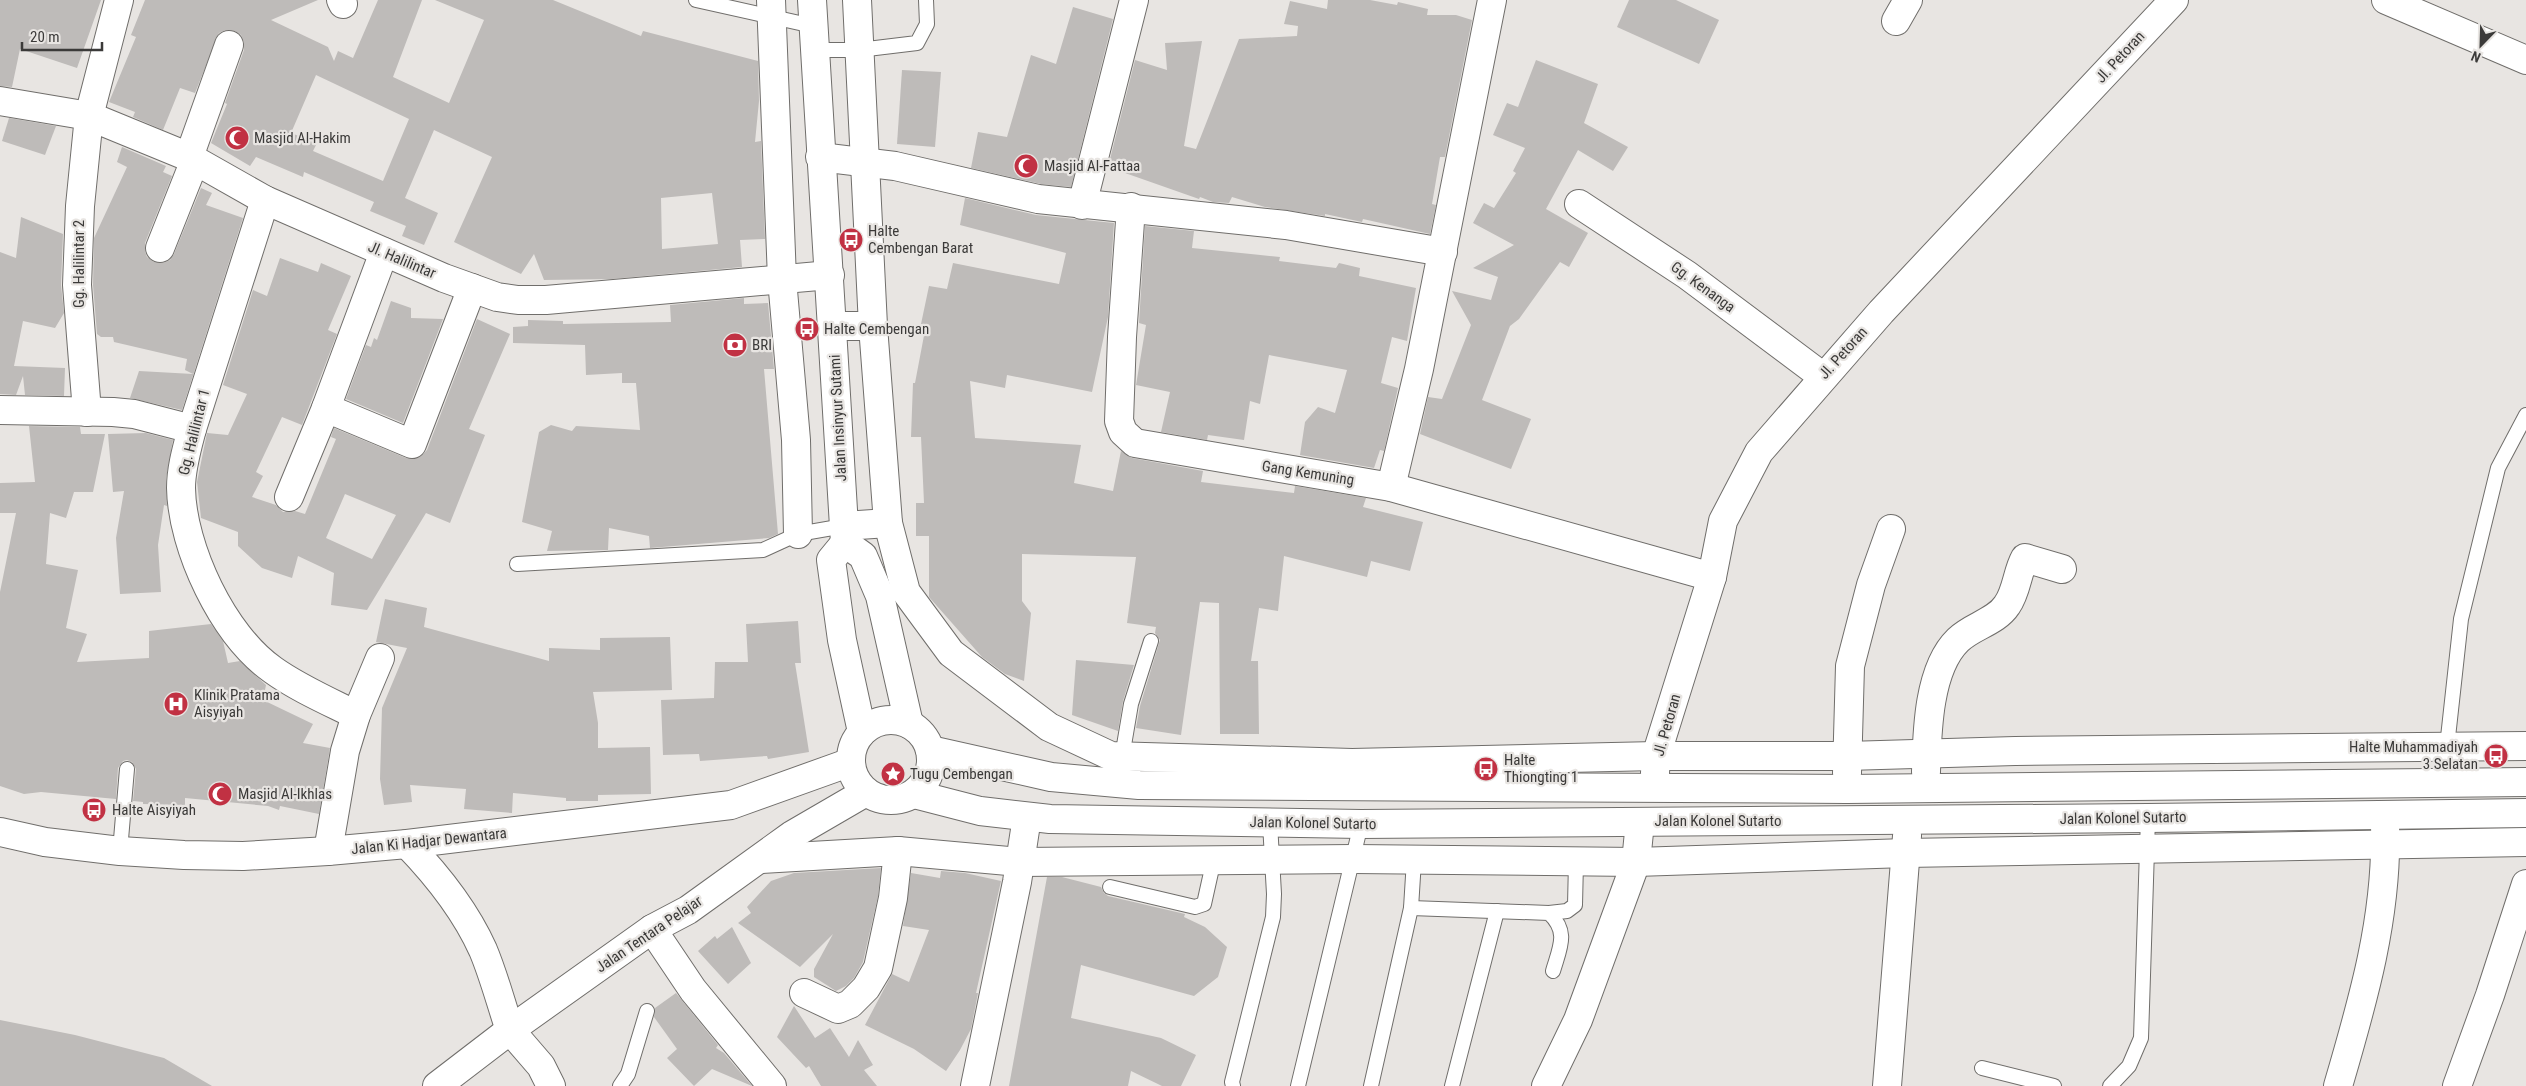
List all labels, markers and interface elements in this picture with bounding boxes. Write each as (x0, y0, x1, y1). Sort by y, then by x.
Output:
scale bar (22, 20, 102, 52)
north arrow (2456, 20, 2506, 70)
street label: Jl. Petoran (2092, 27, 2148, 87)
text: 20 m (30, 28, 60, 46)
text: N (2469, 48, 2483, 66)
mosque icon: Masjid Al-Hakim (224, 125, 250, 151)
place label: Masjid Al-Hakim (254, 129, 351, 147)
mosque icon: Masjid Al-Fattaa (1013, 153, 1039, 179)
place label: Masjid Al-Fattaa (1044, 157, 1140, 175)
street label: Gg. Halilintar 2 (70, 220, 88, 308)
place label: Halte Cembengan Barat (868, 222, 973, 257)
bus stop icon: Halte Cembengan Barat (838, 227, 864, 253)
street label: Jl. Halilintar (365, 238, 439, 282)
street label: Gg. Kenanga (1667, 258, 1739, 316)
bus stop icon: Halte Cembengan (794, 316, 820, 342)
place label: Halte Cembengan (824, 320, 929, 338)
street label: Jl. Petoran (1815, 323, 1871, 383)
bank icon: BRI (722, 332, 748, 358)
place label: BRI (752, 336, 772, 354)
street label: Jalan Insinyur Sutami (826, 354, 850, 482)
street label: Gg. Halilintar 1 (175, 387, 213, 477)
street label: Gang Kemuning (1261, 457, 1355, 489)
place label: Klinik Pratama Aisyiyah (194, 686, 280, 721)
hospital icon: Klinik Pratama Aisyiyah (163, 691, 189, 717)
street label: Jl. Petoran (1650, 692, 1684, 758)
place label: Halte Muhammadiyah 3 Selatan (2349, 738, 2478, 773)
bus stop icon: Halte Muhammadiyah 3 Selatan (2483, 743, 2509, 769)
place label: Halte Thiongting 1 (1504, 751, 1578, 786)
bus stop icon: Halte Thiongting 1 (1473, 756, 1499, 782)
place icon: Tugu Cembengan (880, 761, 906, 787)
place label: Tugu Cembengan (910, 765, 1013, 783)
mosque icon: Masjid Al-Ikhlas (207, 781, 233, 807)
place label: Masjid Al-Ikhlas (238, 785, 332, 803)
bus stop icon: Halte Aisyiyah (81, 797, 107, 823)
place label: Halte Aisyiyah (112, 801, 196, 819)
street label: Jalan Kolonel Sutarto (2059, 808, 2187, 828)
street label: Jalan Kolonel Sutarto (1655, 812, 1781, 830)
street label: Jalan Kolonel Sutarto (1249, 813, 1377, 833)
street label: Jalan Ki Hadjar Dewantara (350, 824, 508, 858)
street label: Jalan Tentara Pelajar (592, 892, 706, 976)

